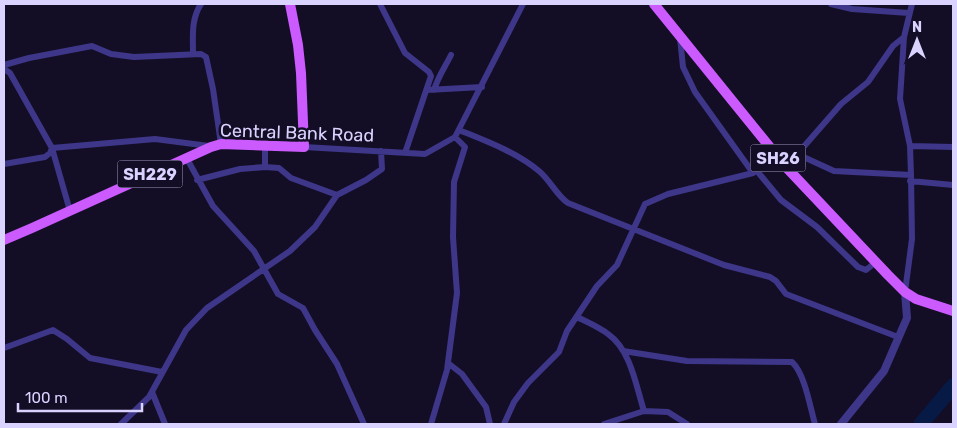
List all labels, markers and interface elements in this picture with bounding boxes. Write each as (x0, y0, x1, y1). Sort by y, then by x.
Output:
north arrow (892, 15, 942, 65)
text: N (912, 19, 922, 36)
street label: Central Bank Road (219, 119, 375, 147)
road number: SH26 (750, 144, 806, 172)
road number: SH229 (118, 160, 182, 188)
scale bar (18, 380, 141, 412)
text: 100 m (25, 389, 67, 407)

